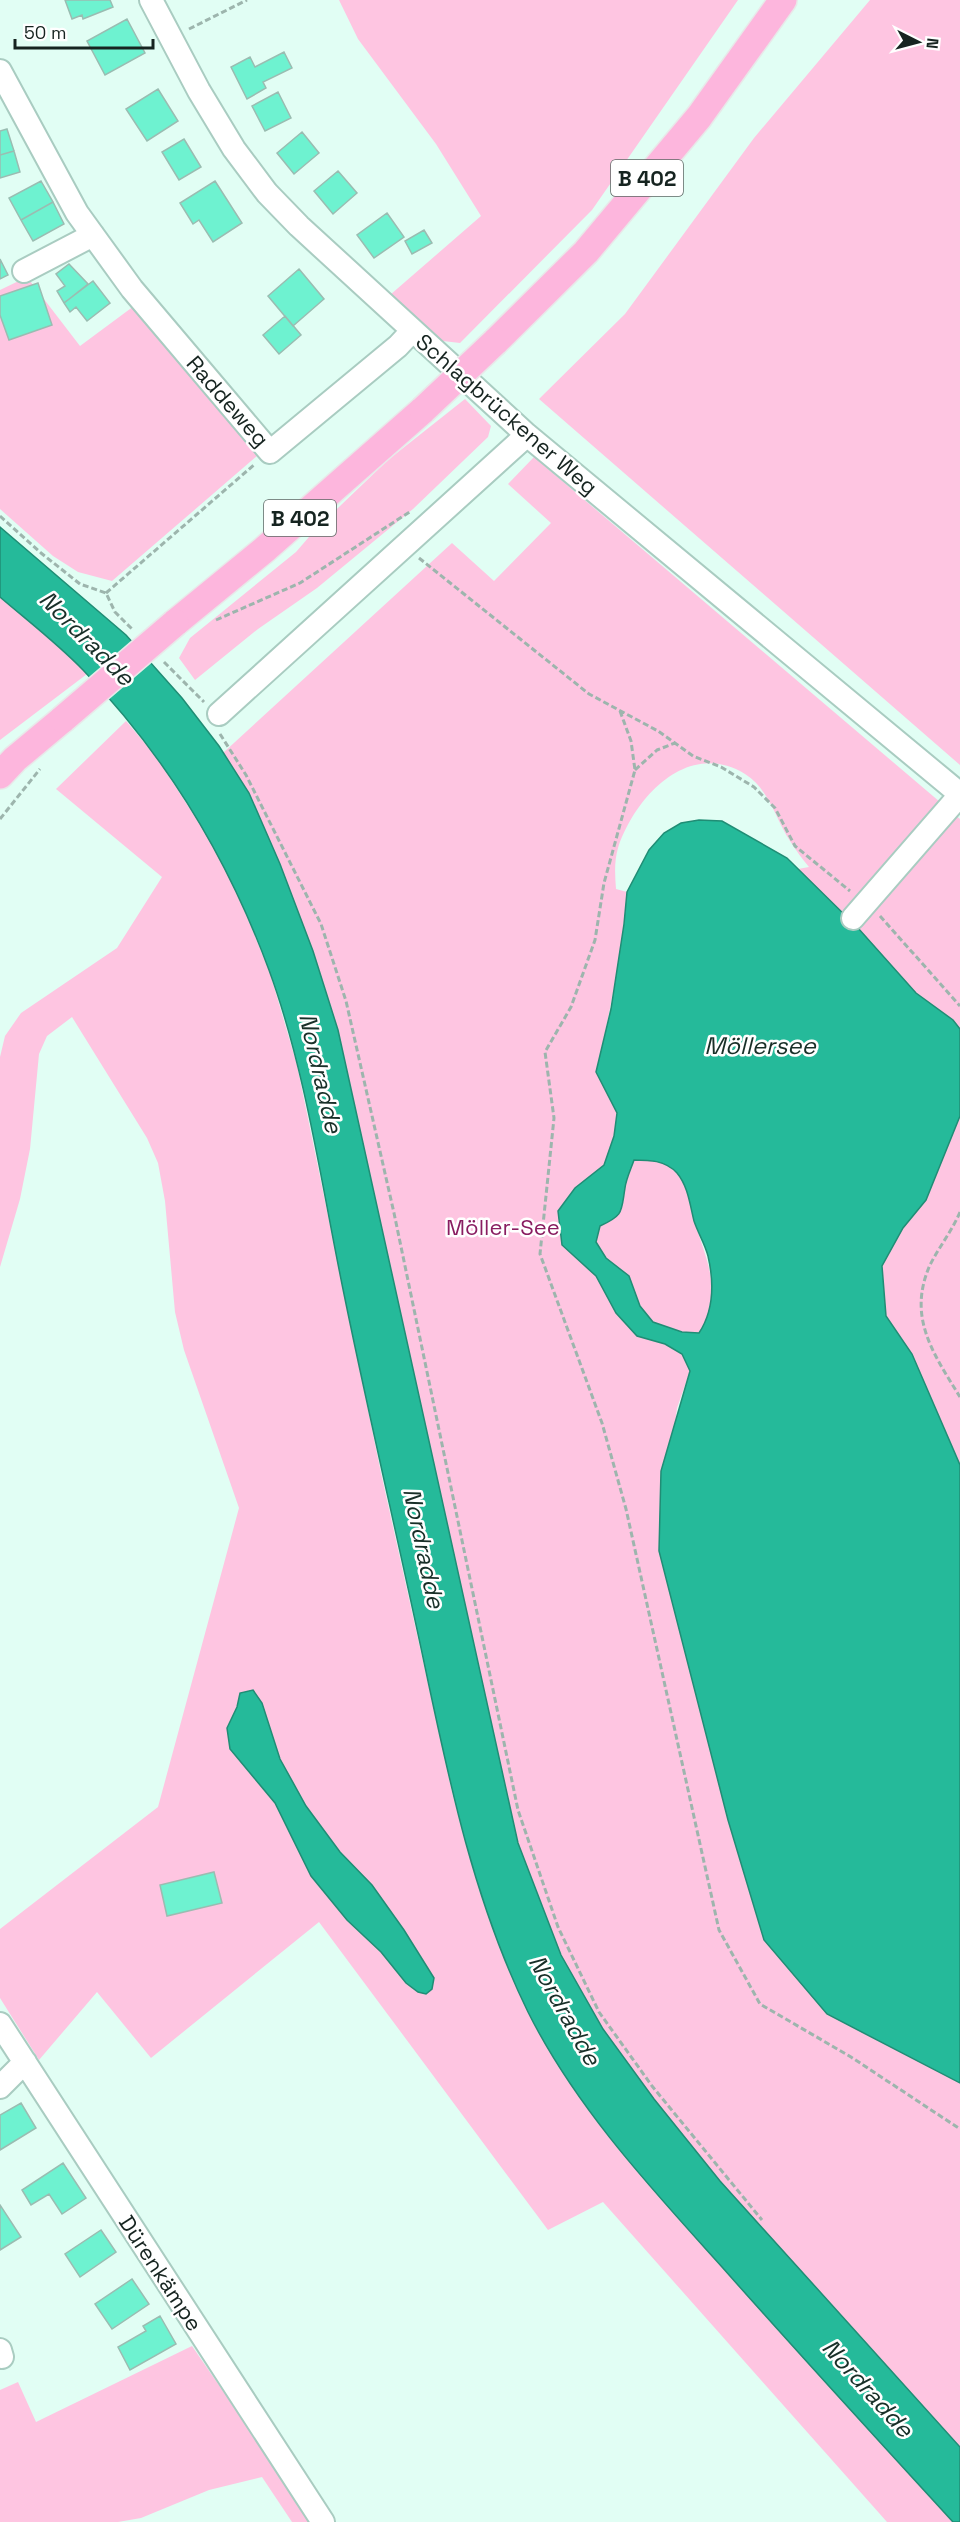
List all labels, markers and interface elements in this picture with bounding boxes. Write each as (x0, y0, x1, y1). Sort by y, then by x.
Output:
scale bar (15, 12, 153, 50)
north arrow (888, 12, 948, 72)
text: 50 m (24, 21, 66, 44)
text: N (921, 37, 943, 50)
road number: B 402 (611, 160, 683, 196)
street label: Schlagbrückener Weg (410, 327, 604, 501)
street label: Raddeweg (181, 350, 275, 452)
road number: B 402 (264, 500, 336, 536)
water label: Nordradde (33, 584, 142, 693)
water label: Nordradde (292, 1010, 350, 1137)
water label: Möllersee (704, 1030, 817, 1061)
park label: Möller-See (446, 1213, 560, 1241)
water label: Nordradde (396, 1485, 452, 1612)
water label: Nordradde (522, 1949, 609, 2072)
street label: Dürenkämpe (113, 2210, 209, 2336)
water label: Nordradde (816, 2332, 921, 2444)

